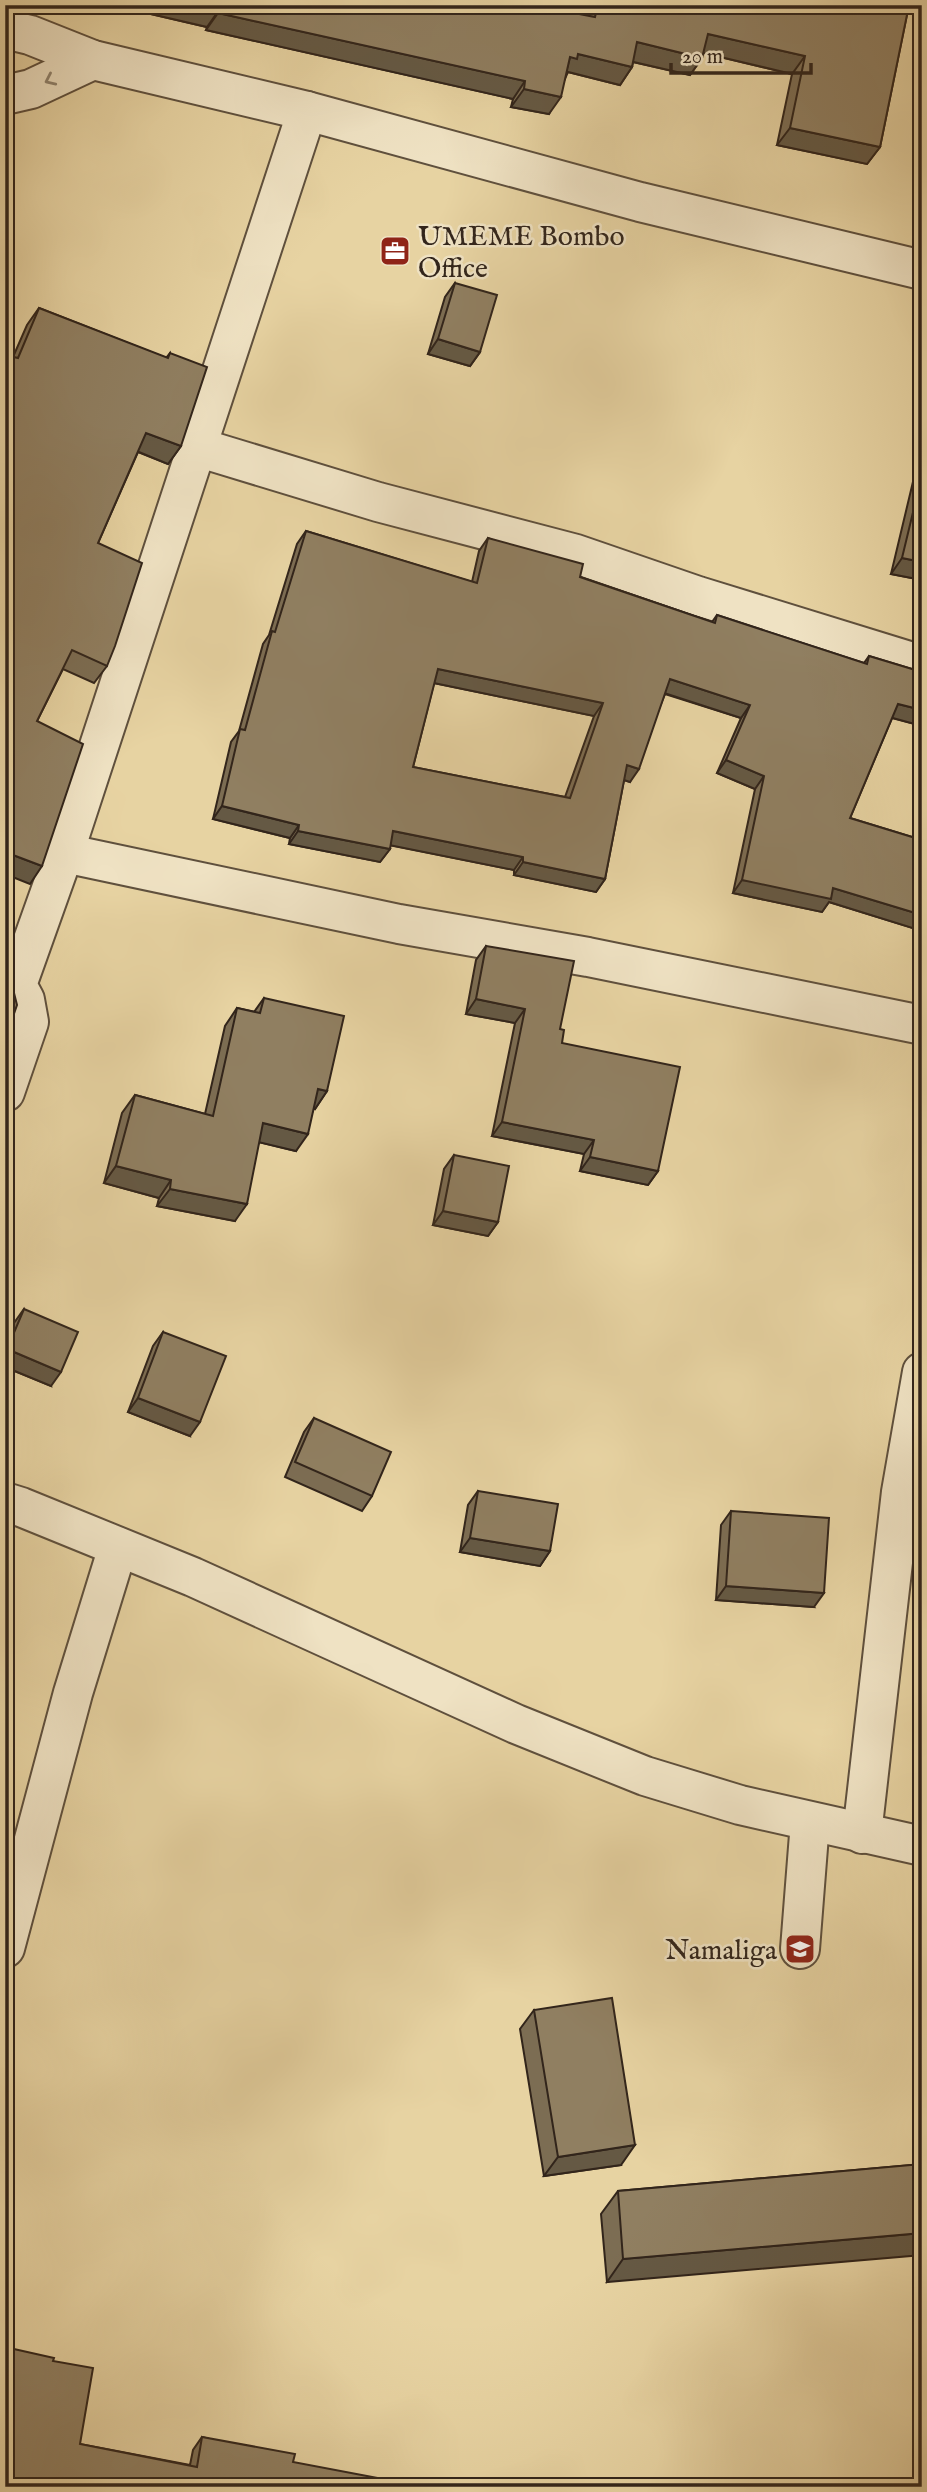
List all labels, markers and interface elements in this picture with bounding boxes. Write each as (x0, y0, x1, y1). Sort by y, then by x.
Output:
scale bar (671, 32, 811, 76)
text: 20 m (682, 44, 723, 71)
one-way arrow (45, 72, 57, 86)
place label: UMEME Bombo Office (418, 220, 625, 287)
office icon: UMEME Bombo Office (378, 234, 412, 268)
school or university icon: Namaliga (783, 1932, 817, 1966)
place label: Namaliga (665, 1934, 778, 1969)

